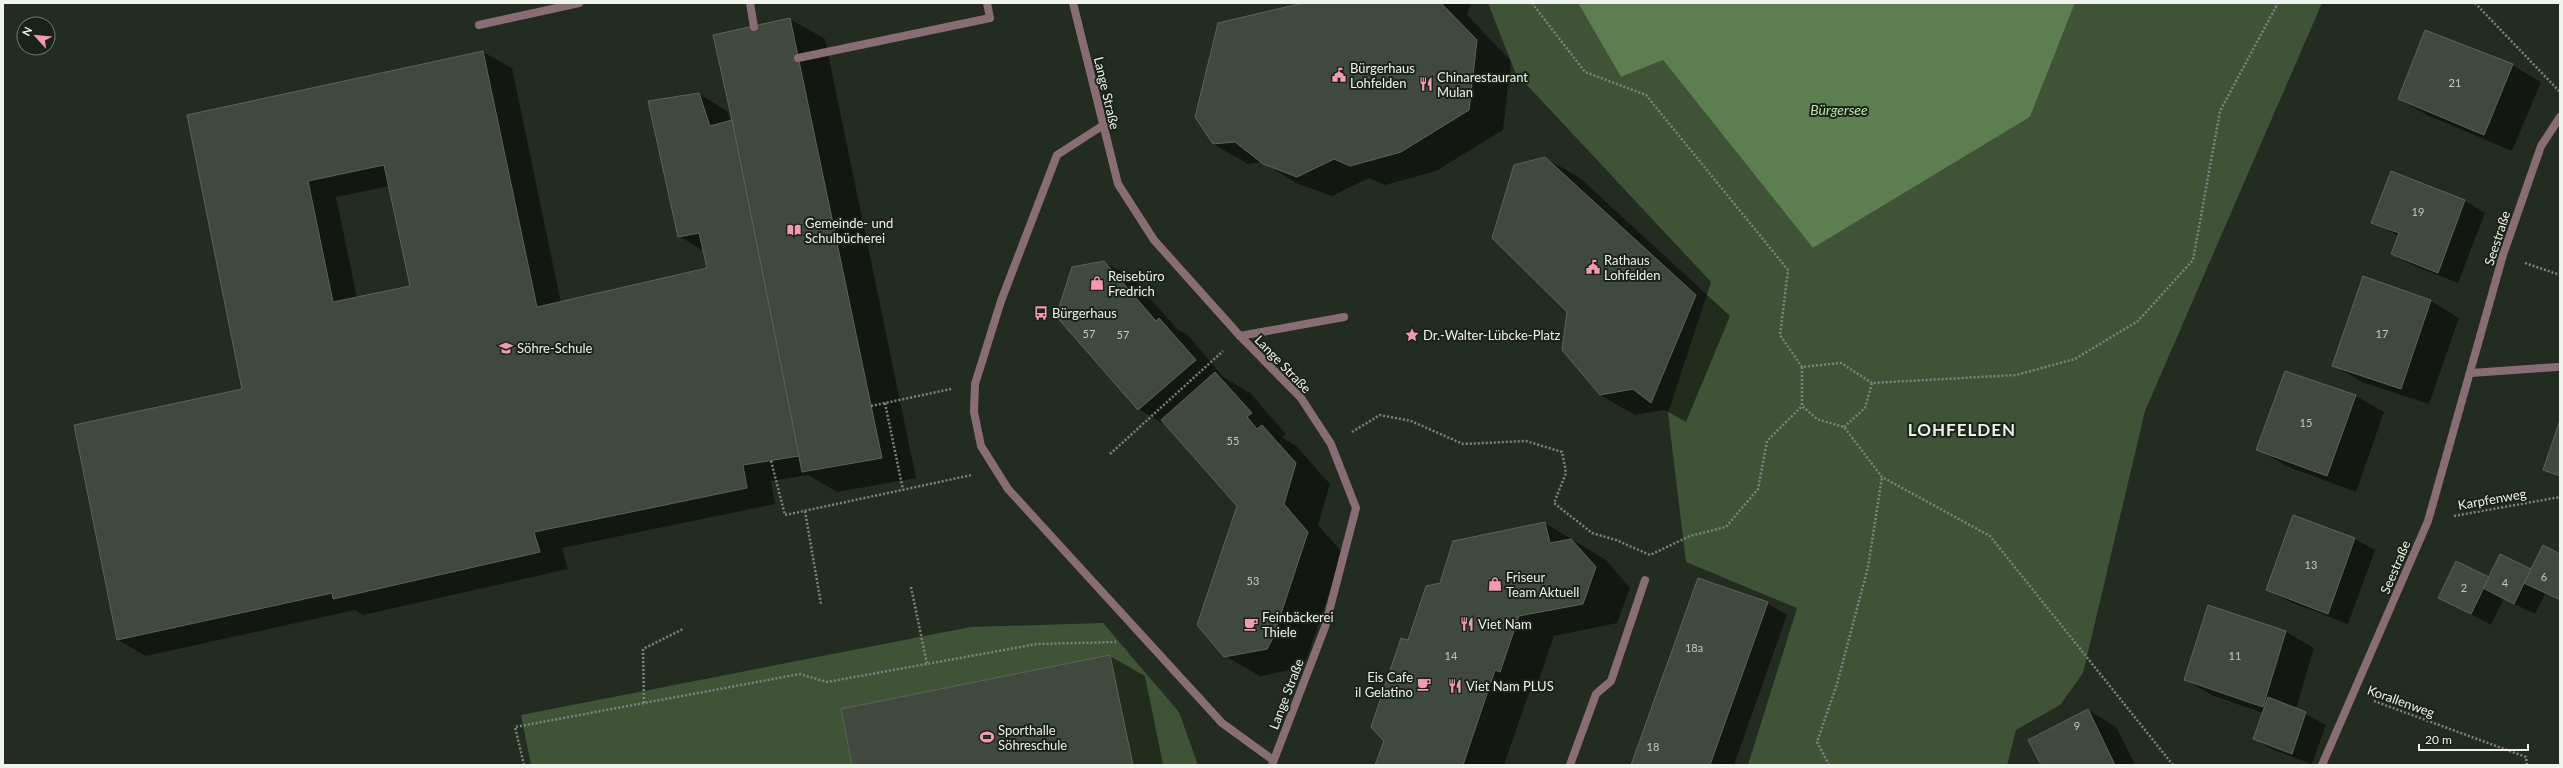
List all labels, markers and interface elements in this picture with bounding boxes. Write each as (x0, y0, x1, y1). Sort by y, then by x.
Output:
north arrow (16, 16, 56, 56)
text: N (19, 25, 34, 38)
street label: Lange Straße (1091, 55, 1123, 131)
place label: Bürgerhaus Lohfelden (1350, 60, 1415, 91)
public building icon: Bürgerhaus Lohfelden (1331, 67, 1347, 83)
place label: Chinarestaurant Mulan (1437, 69, 1528, 100)
restaurant icon: Chinarestaurant Mulan (1418, 76, 1434, 92)
house number: 21 (2449, 76, 2461, 89)
water label: Bürgersee (1810, 101, 1868, 118)
house number: 19 (2412, 205, 2424, 218)
street label: Seestraße (2481, 209, 2513, 267)
place label: Gemeinde- und Schulbücherei (805, 215, 893, 246)
library icon: Gemeinde- und Schulbücherei (786, 222, 802, 238)
place label: Rathaus Lohfelden (1604, 252, 1660, 283)
public building icon: Rathaus Lohfelden (1585, 259, 1601, 275)
place label: Reisebüro Fredrich (1108, 268, 1165, 299)
shop icon: Reisebüro Fredrich (1089, 275, 1105, 291)
bus stop icon: Bürgerhaus (1033, 305, 1049, 321)
place label: Bürgerhaus (1052, 305, 1117, 321)
house number: 57 (1083, 327, 1095, 340)
place icon: Dr.-Walter-Lübcke-Platz (1404, 327, 1420, 343)
place label: Dr.-Walter-Lübcke-Platz (1423, 327, 1561, 343)
house number: 17 (2376, 327, 2388, 340)
house number: 57 (1117, 328, 1129, 341)
street label: Lange Straße (1251, 332, 1315, 396)
school or university icon: Söhre-Schule (498, 340, 514, 356)
place label: Söhre-Schule (517, 340, 593, 356)
house number: 15 (2300, 416, 2312, 429)
district label: LOHFELDEN (1908, 419, 2016, 440)
house number: 55 (1227, 434, 1239, 447)
street label: Karpfenweg (2457, 485, 2528, 513)
street label: Seestraße (2377, 538, 2413, 596)
house number: 13 (2305, 558, 2317, 571)
place label: Friseur Team Aktuell (1506, 569, 1579, 600)
house number: 6 (2541, 570, 2547, 583)
house number: 53 (1247, 574, 1259, 587)
shop icon: Friseur Team Aktuell (1487, 576, 1503, 592)
house number: 4 (2502, 576, 2509, 589)
house number: 2 (2461, 581, 2467, 594)
place label: Feinbäckerei Thiele (1262, 609, 1334, 640)
cafe icon: Feinbäckerei Thiele (1243, 616, 1259, 632)
restaurant icon: Viet Nam (1459, 616, 1475, 632)
place label: Viet Nam (1478, 616, 1532, 632)
house number: 18a (1685, 641, 1703, 654)
house number: 14 (1445, 649, 1458, 662)
house number: 11 (2229, 649, 2241, 662)
street label: Lange Straße (1265, 656, 1307, 731)
place label: Eis Cafe il Gelatino (1355, 669, 1413, 700)
cafe icon: Eis Cafe il Gelatino (1416, 676, 1432, 692)
restaurant icon: Viet Nam PLUS (1447, 678, 1463, 694)
place label: Viet Nam PLUS (1466, 678, 1554, 694)
street label: Korallenweg (2365, 681, 2437, 721)
house number: 9 (2074, 719, 2080, 732)
place label: Sporthalle Söhreschule (998, 722, 1067, 753)
scale bar (2419, 726, 2528, 752)
sports icon: Sporthalle Söhreschule (979, 729, 995, 745)
text: 20 m (2425, 732, 2452, 747)
house number: 18 (1647, 740, 1659, 753)

